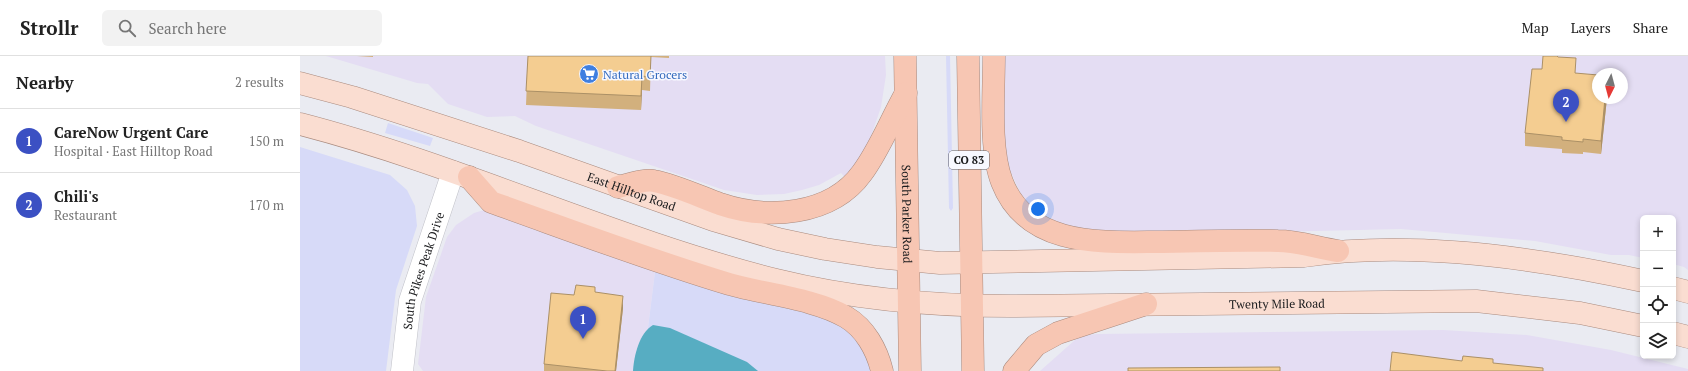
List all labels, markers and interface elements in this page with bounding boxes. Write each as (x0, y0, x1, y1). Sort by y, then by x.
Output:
search box (102, 10, 382, 46)
text: Strollr (20, 15, 78, 40)
icon: search (116, 17, 138, 39)
text: Search here (148, 18, 226, 38)
text: Map (1522, 18, 1549, 37)
text: Layers (1571, 18, 1611, 37)
text: Share (1633, 18, 1668, 37)
supermarket icon: Natural Grocers (578, 63, 600, 85)
place label: Natural Grocers (603, 67, 687, 82)
north arrow (1592, 68, 1628, 104)
text: Nearby (16, 71, 74, 94)
text: 2 results (235, 73, 284, 91)
pin: 2 (1553, 89, 1579, 122)
text: CareNow Urgent Care (54, 122, 209, 142)
text: 1 (25, 132, 33, 150)
text: 150 m (249, 132, 284, 150)
text: Hospital · East Hilltop Road (54, 142, 213, 160)
road number: CO 83 (949, 151, 989, 169)
street label: South Parker Road (899, 165, 916, 264)
street label: East Hilltop Road (585, 168, 678, 214)
text: Chili's (54, 186, 98, 206)
text: 2 (25, 196, 33, 214)
text: 170 m (249, 196, 284, 214)
your location (1028, 199, 1048, 219)
text: Restaurant (54, 206, 117, 224)
street label: South Pikes Peak Drive (399, 210, 447, 330)
map controls (1640, 215, 1676, 359)
button: + (1640, 215, 1676, 251)
button: − (1640, 251, 1676, 287)
button: locate (1640, 287, 1676, 323)
street label: Twenty Mile Road (1229, 295, 1325, 311)
pin: 1 (570, 306, 596, 339)
button: layers (1640, 323, 1676, 359)

